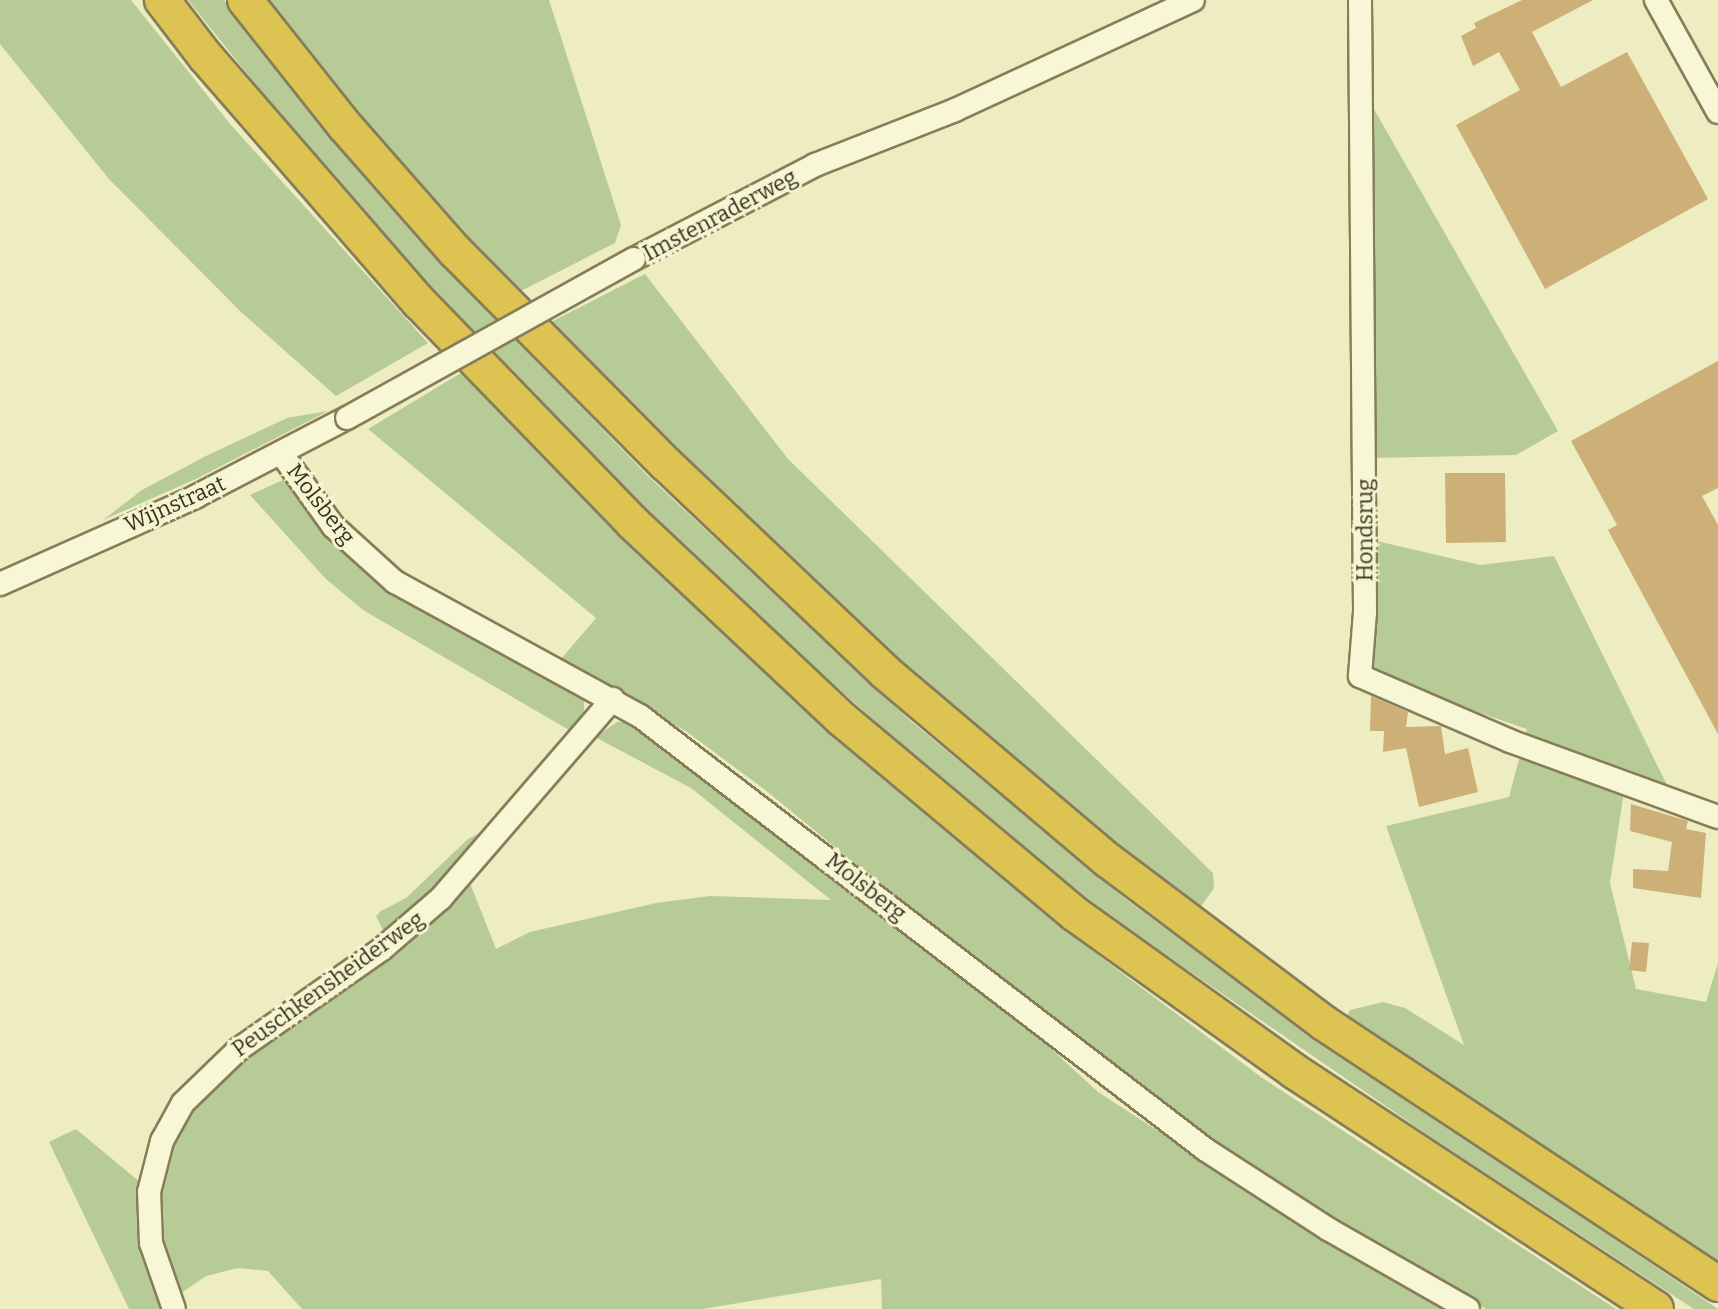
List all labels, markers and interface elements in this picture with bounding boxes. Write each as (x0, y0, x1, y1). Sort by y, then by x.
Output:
street label: Imstenraderweg (639, 163, 801, 267)
street label: Molsberg (281, 458, 361, 550)
street label: Wijnstraat (120, 470, 230, 538)
street label: Hondsrug (1352, 479, 1378, 581)
street label: Molsberg (820, 847, 912, 927)
street label: Peuschkensheiderweg (227, 906, 429, 1062)

